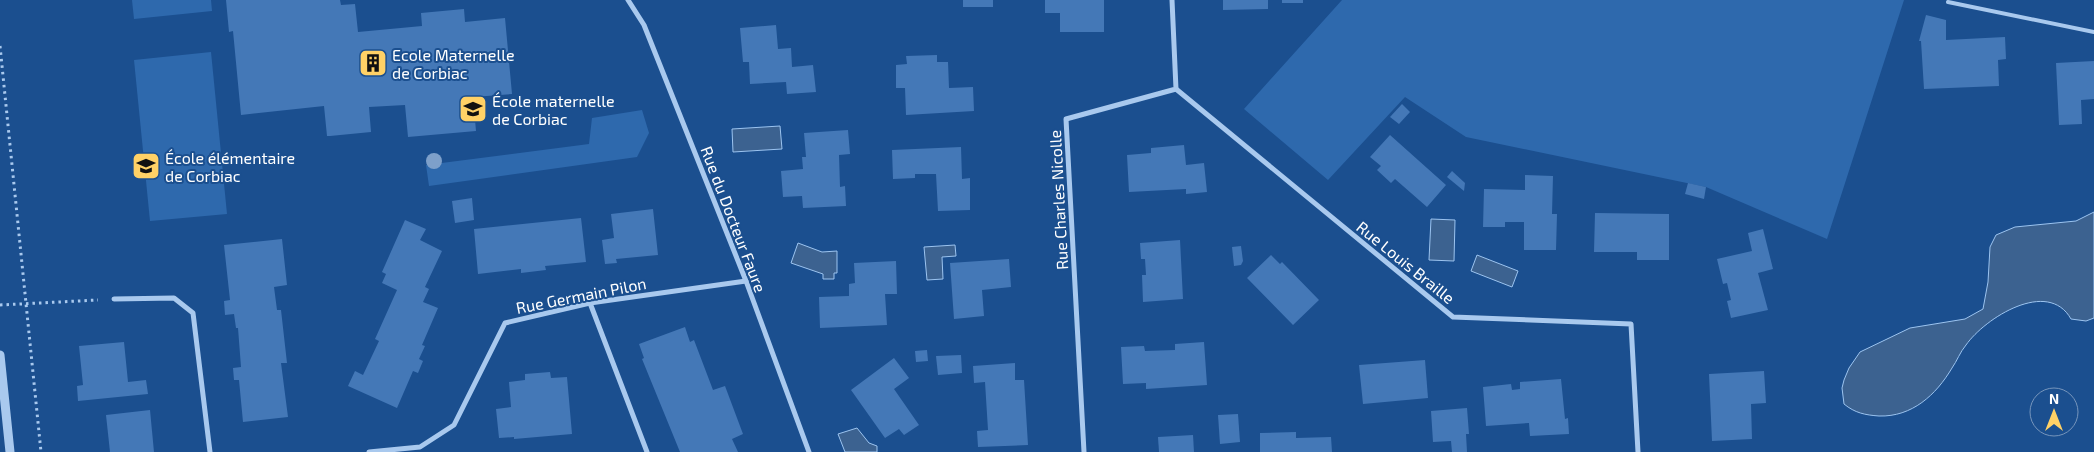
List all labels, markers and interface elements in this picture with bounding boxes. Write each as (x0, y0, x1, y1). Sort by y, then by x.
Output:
place label: Ecole Maternelle de Corbiac (392, 45, 515, 82)
building icon: Ecole Maternelle de Corbiac (358, 48, 388, 78)
place label: École maternelle de Corbiac (492, 91, 615, 128)
school or university icon: École maternelle de Corbiac (458, 94, 488, 124)
street label: Rue Charles Nicolle (1045, 130, 1071, 270)
street label: Rue du Docteur Faure (697, 143, 771, 295)
place label: École élémentaire de Corbiac (165, 148, 295, 185)
school or university icon: École élémentaire de Corbiac (131, 151, 161, 181)
street label: Rue Louis Braille (1353, 217, 1459, 307)
street label: Rue Germain Pilon (514, 273, 648, 317)
north arrow (2029, 387, 2079, 437)
text: N (2049, 390, 2059, 407)

